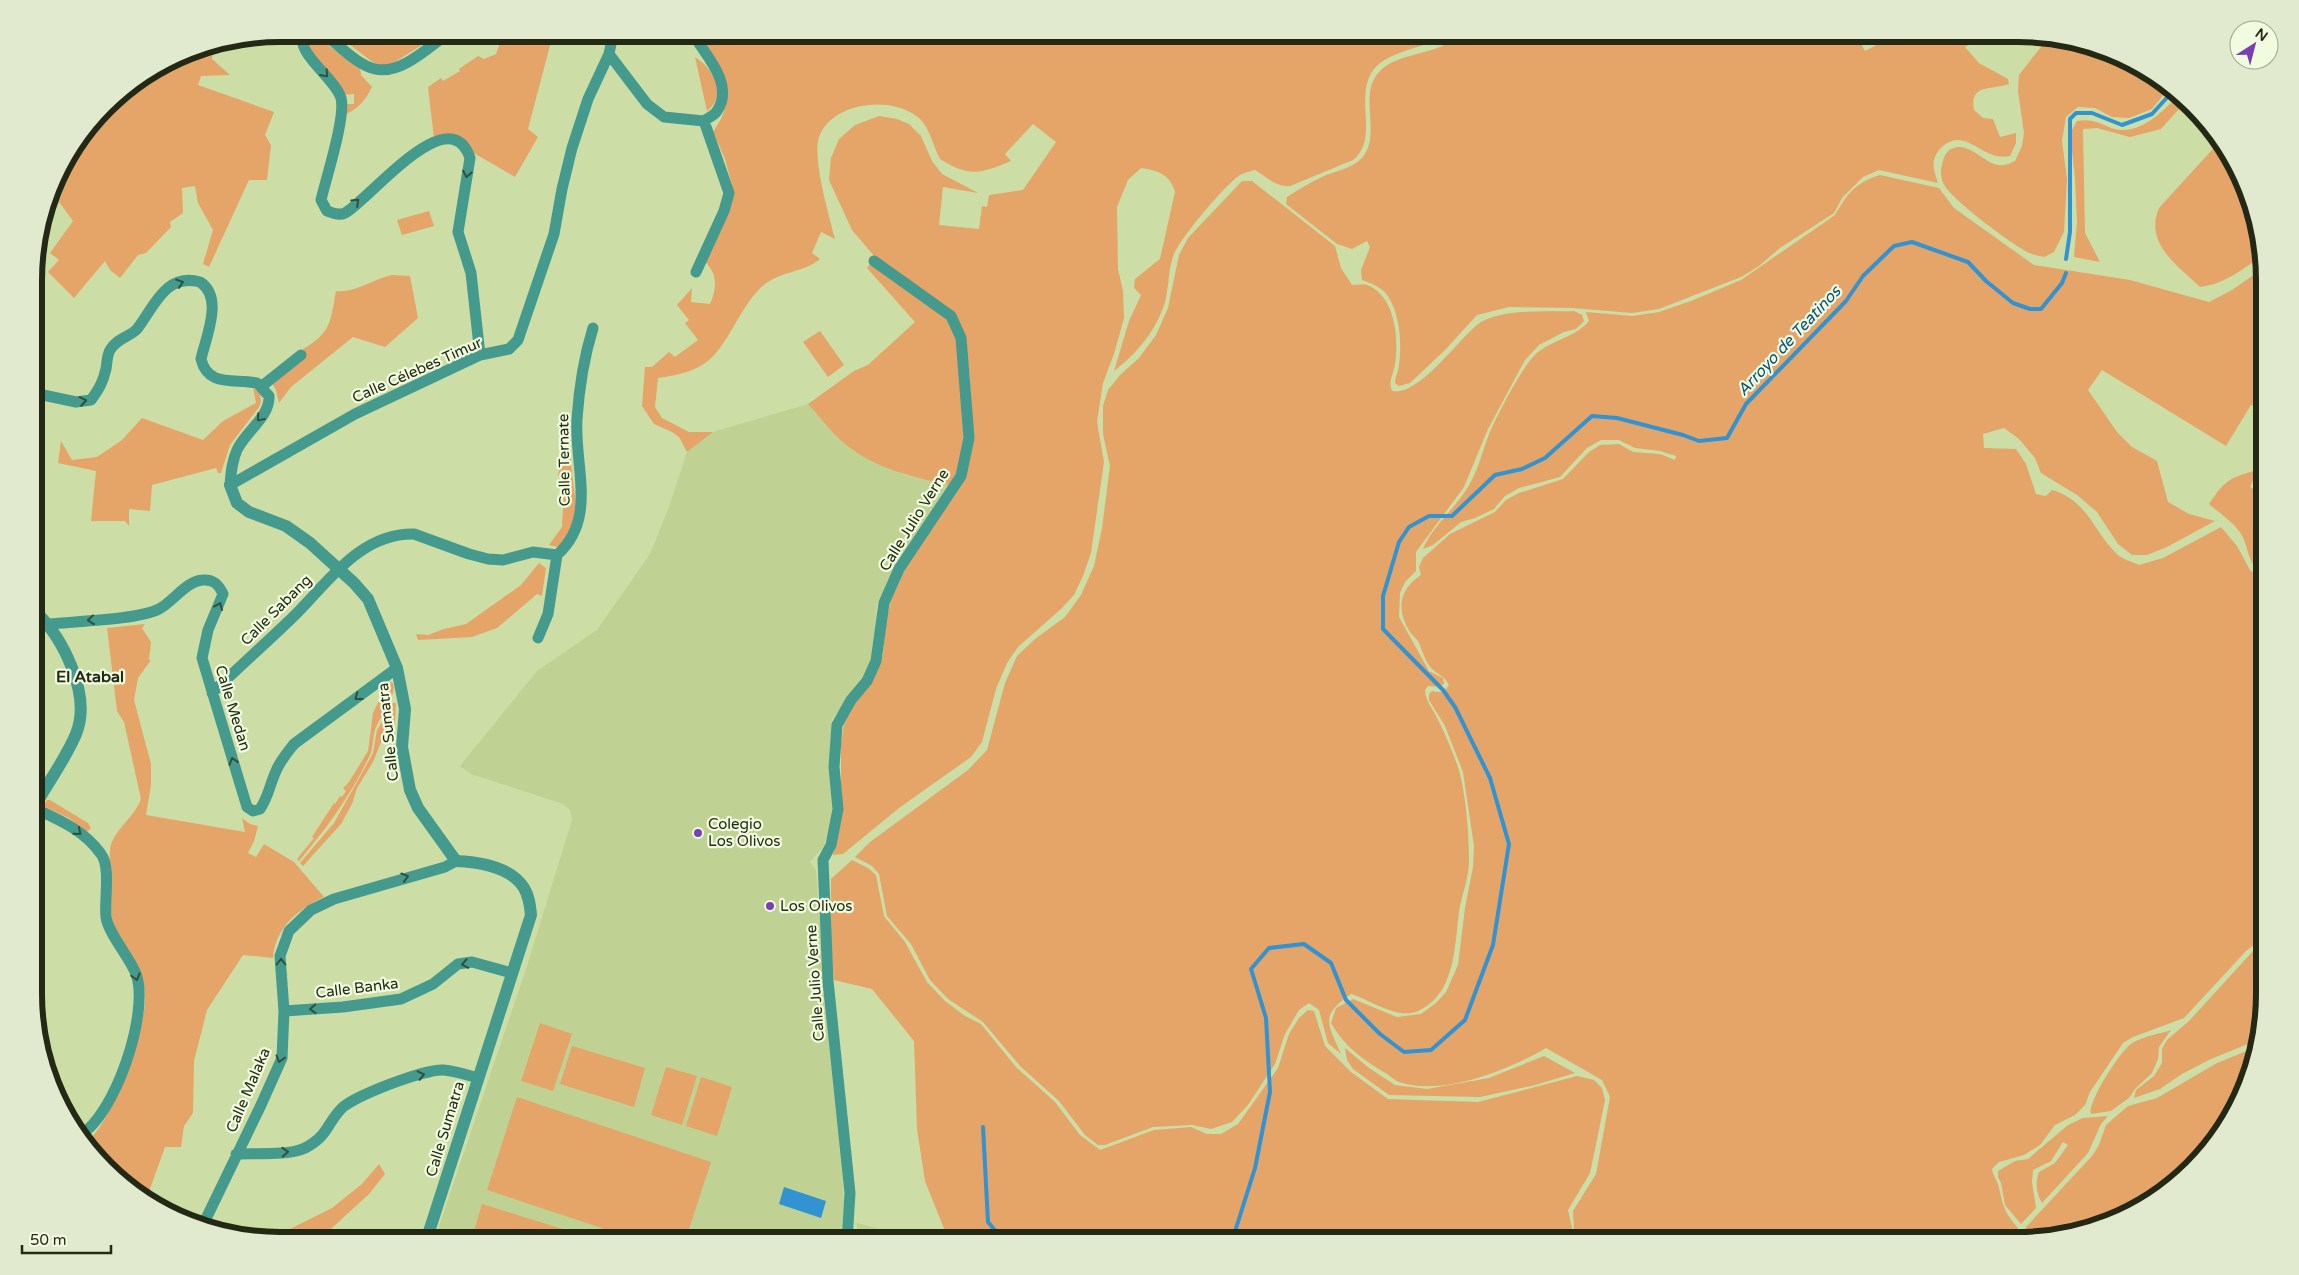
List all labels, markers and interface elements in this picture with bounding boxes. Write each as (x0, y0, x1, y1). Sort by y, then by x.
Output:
north arrow (2229, 20, 2279, 70)
text: N (2252, 25, 2271, 45)
one-way arrow (319, 69, 328, 78)
one-way arrow (462, 169, 473, 178)
one-way arrow (351, 199, 360, 208)
one-way arrow (175, 279, 184, 289)
water label: Arroyo de Teatinos (1733, 281, 1846, 400)
street label: Calle Célebes Timur (349, 333, 485, 407)
one-way arrow (79, 396, 88, 406)
one-way arrow (258, 412, 266, 421)
street label: Calle Ternate (554, 414, 574, 506)
street label: Calle Julio Verne (875, 466, 953, 574)
street label: Calle Sabang (237, 571, 315, 649)
one-way arrow (213, 602, 223, 611)
one-way arrow (86, 614, 94, 625)
street label: Calle Medan (211, 663, 255, 753)
district label: El Atabal (56, 667, 124, 687)
street label: Calle Sumatra (374, 682, 402, 782)
one-way arrow (355, 691, 364, 699)
one-way arrow (228, 757, 238, 765)
place label: Colegio Los Olivos (708, 815, 781, 850)
one-way arrow (73, 827, 82, 836)
marker: Colegio Los Olivos (692, 827, 704, 839)
one-way arrow (400, 873, 408, 883)
place label: Los Olivos (780, 897, 853, 915)
marker: Los Olivos (764, 900, 776, 912)
street label: Calle Julio Verne (802, 924, 828, 1042)
one-way arrow (276, 958, 286, 966)
one-way arrow (461, 958, 469, 969)
one-way arrow (130, 972, 140, 981)
street label: Calle Banka (315, 974, 399, 1002)
one-way arrow (309, 1003, 317, 1014)
street label: Calle Malaka (222, 1045, 274, 1135)
one-way arrow (275, 1054, 286, 1063)
one-way arrow (417, 1070, 426, 1081)
street label: Calle Sumatra (422, 1079, 468, 1179)
one-way arrow (281, 1146, 289, 1157)
scale bar (22, 1222, 111, 1254)
text: 50 m (30, 1231, 67, 1249)

